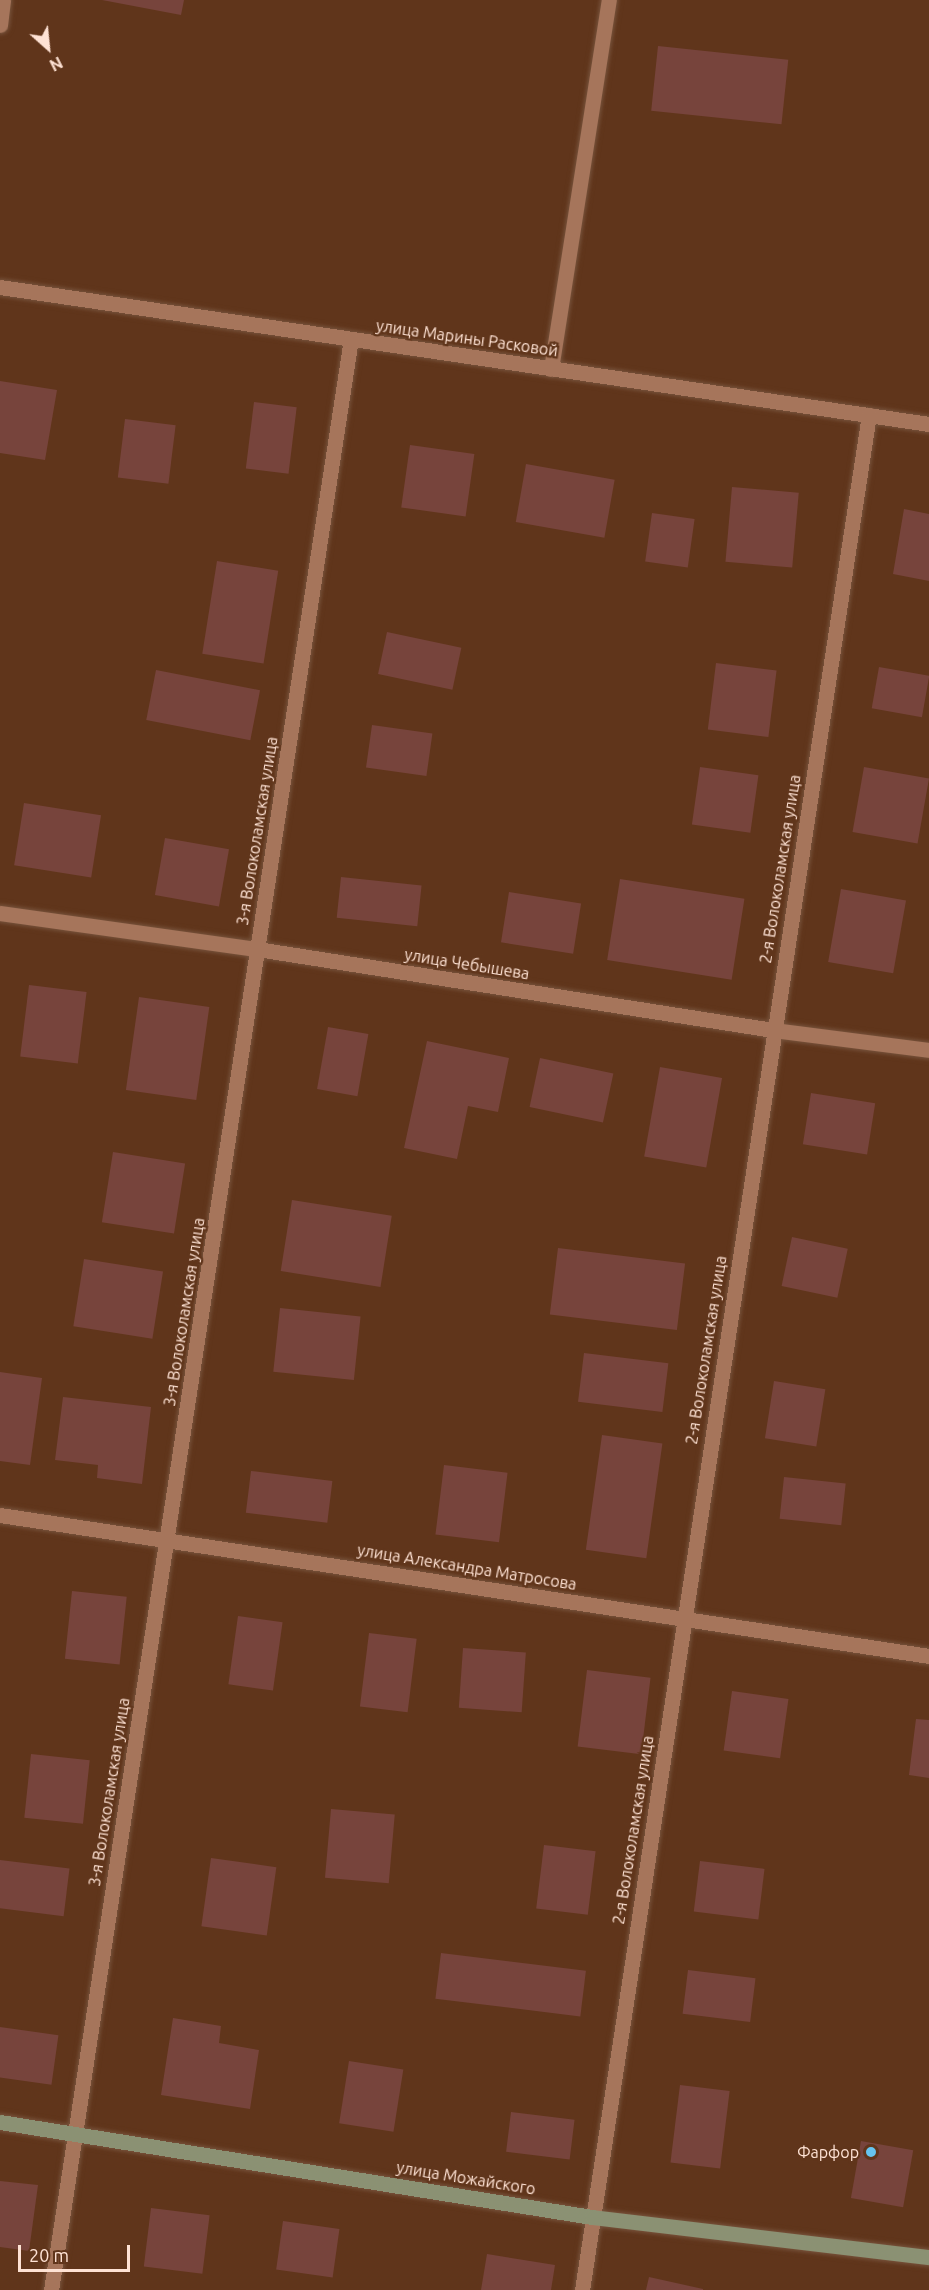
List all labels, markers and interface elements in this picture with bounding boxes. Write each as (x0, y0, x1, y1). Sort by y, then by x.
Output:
north arrow (18, 18, 78, 78)
text: N (47, 53, 66, 75)
street label: улица Марины Расковой (375, 316, 559, 360)
street label: 3-я Волоколамская улица (233, 735, 281, 927)
street label: 2-я Волоколамская улица (756, 773, 804, 965)
street label: улица Чебышева (403, 945, 531, 983)
street label: 3-я Волоколамская улица (160, 1216, 208, 1408)
street label: 2-я Волоколамская улица (682, 1254, 730, 1446)
street label: улица Александра Матросова (356, 1540, 578, 1594)
street label: 3-я Волоколамская улица (85, 1696, 133, 1888)
street label: 2-я Волоколамская улица (609, 1734, 657, 1926)
place label: Фарфор (797, 2142, 859, 2162)
marker: Фарфор (864, 2145, 878, 2159)
street label: улица Можайского (395, 2158, 537, 2198)
scale bar (21, 2233, 134, 2271)
text: 20 m (29, 2245, 69, 2265)

